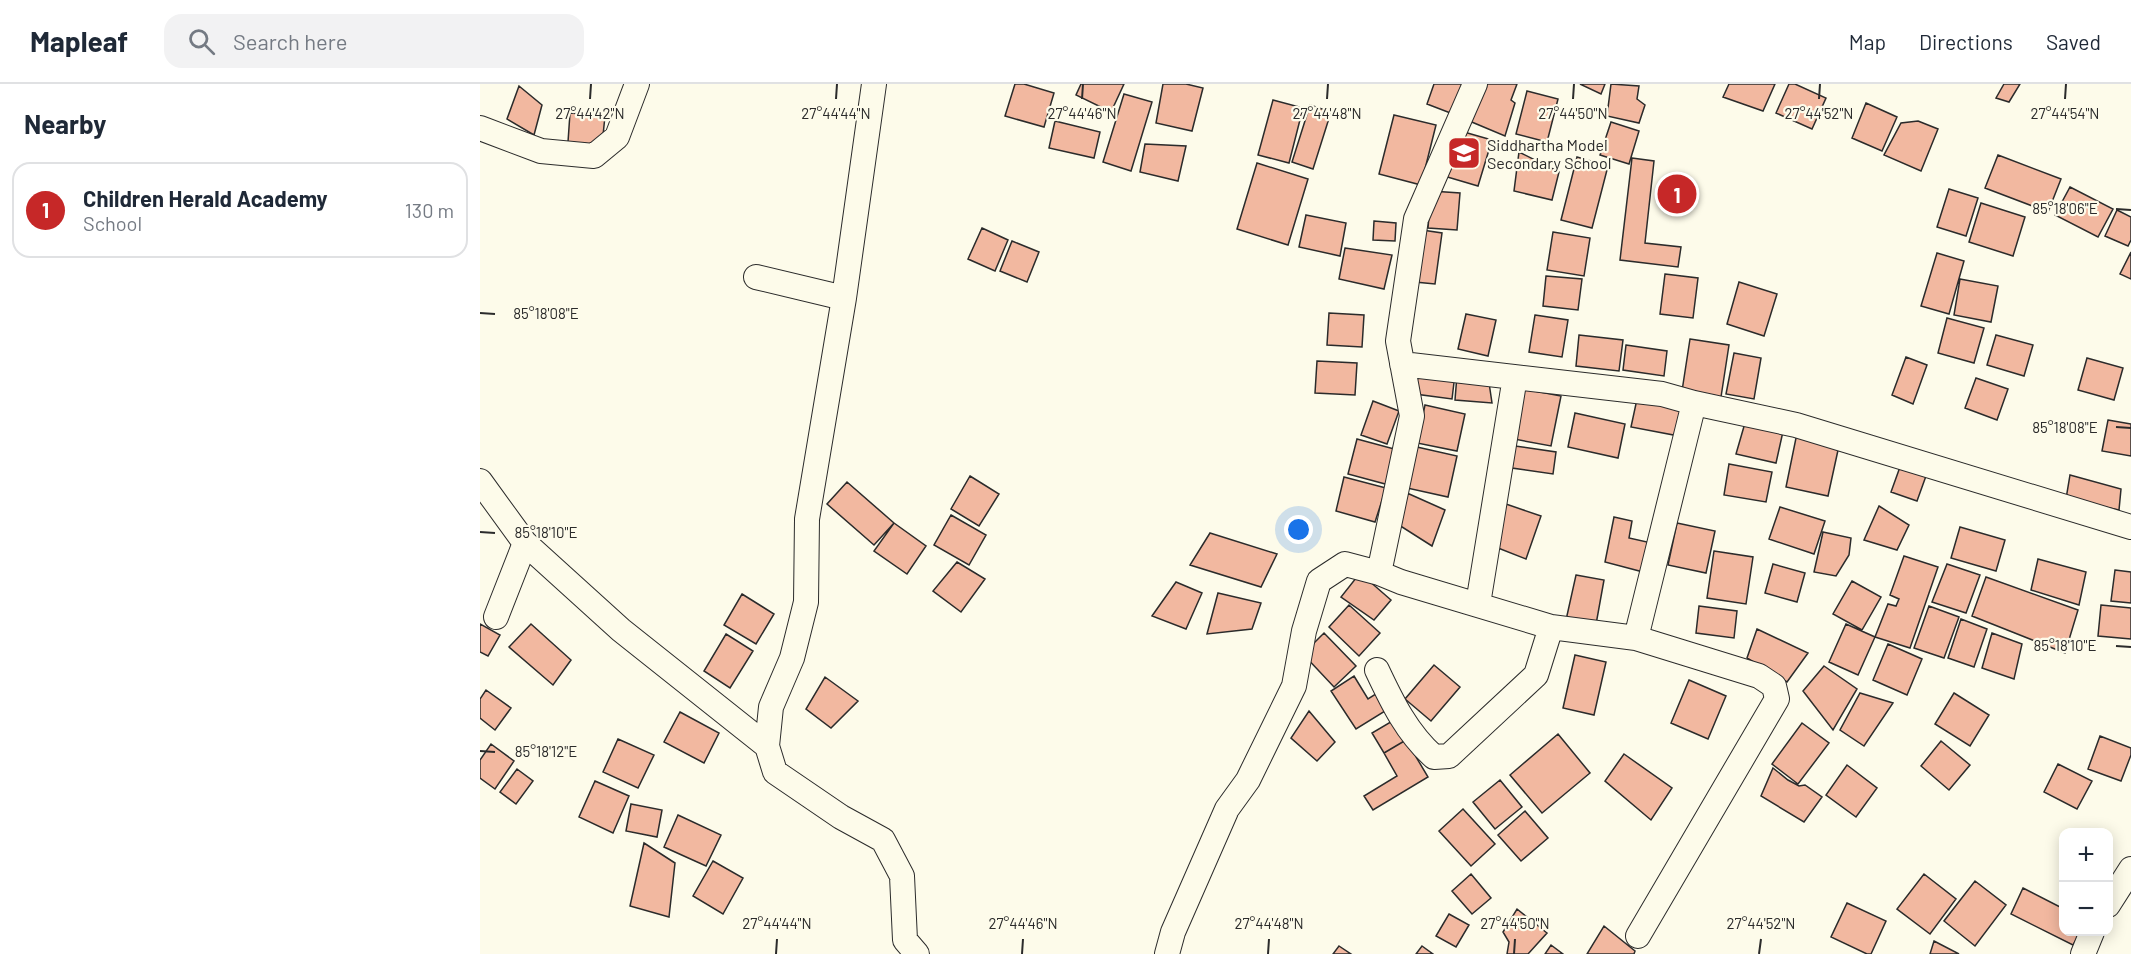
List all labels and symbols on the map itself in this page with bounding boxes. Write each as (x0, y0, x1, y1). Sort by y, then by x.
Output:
text: 27°44'42"N (555, 104, 625, 122)
text: 27°44'44"N (801, 104, 871, 122)
text: 27°44'46"N (1047, 104, 1117, 122)
text: 27°44'48"N (1292, 104, 1362, 122)
text: 27°44'50"N (1538, 104, 1608, 122)
text: 27°44'52"N (1785, 104, 1853, 122)
text: 27°44'54"N (2031, 104, 2099, 122)
school or university icon: Siddhartha Model Secondary School (1446, 135, 1482, 171)
place label: Siddhartha Model Secondary School (1487, 135, 1611, 172)
pin: 1 (1658, 172, 1696, 216)
text: 85°18'06"E (2032, 199, 2098, 217)
text: 85°18'08"E (513, 304, 579, 322)
text: 85°18'08"E (2032, 418, 2098, 436)
your location (1284, 515, 1313, 544)
text: 85°18'10"E (514, 523, 578, 541)
text: 85°18'10"E (2033, 636, 2097, 654)
text: 85°18'12"E (515, 742, 577, 760)
text: 27°44'44"N (742, 914, 812, 932)
text: 27°44'46"N (988, 914, 1058, 932)
text: 27°44'48"N (1234, 914, 1304, 932)
text: 27°44'50"N (1480, 914, 1550, 932)
text: 27°44'52"N (1727, 914, 1795, 932)

